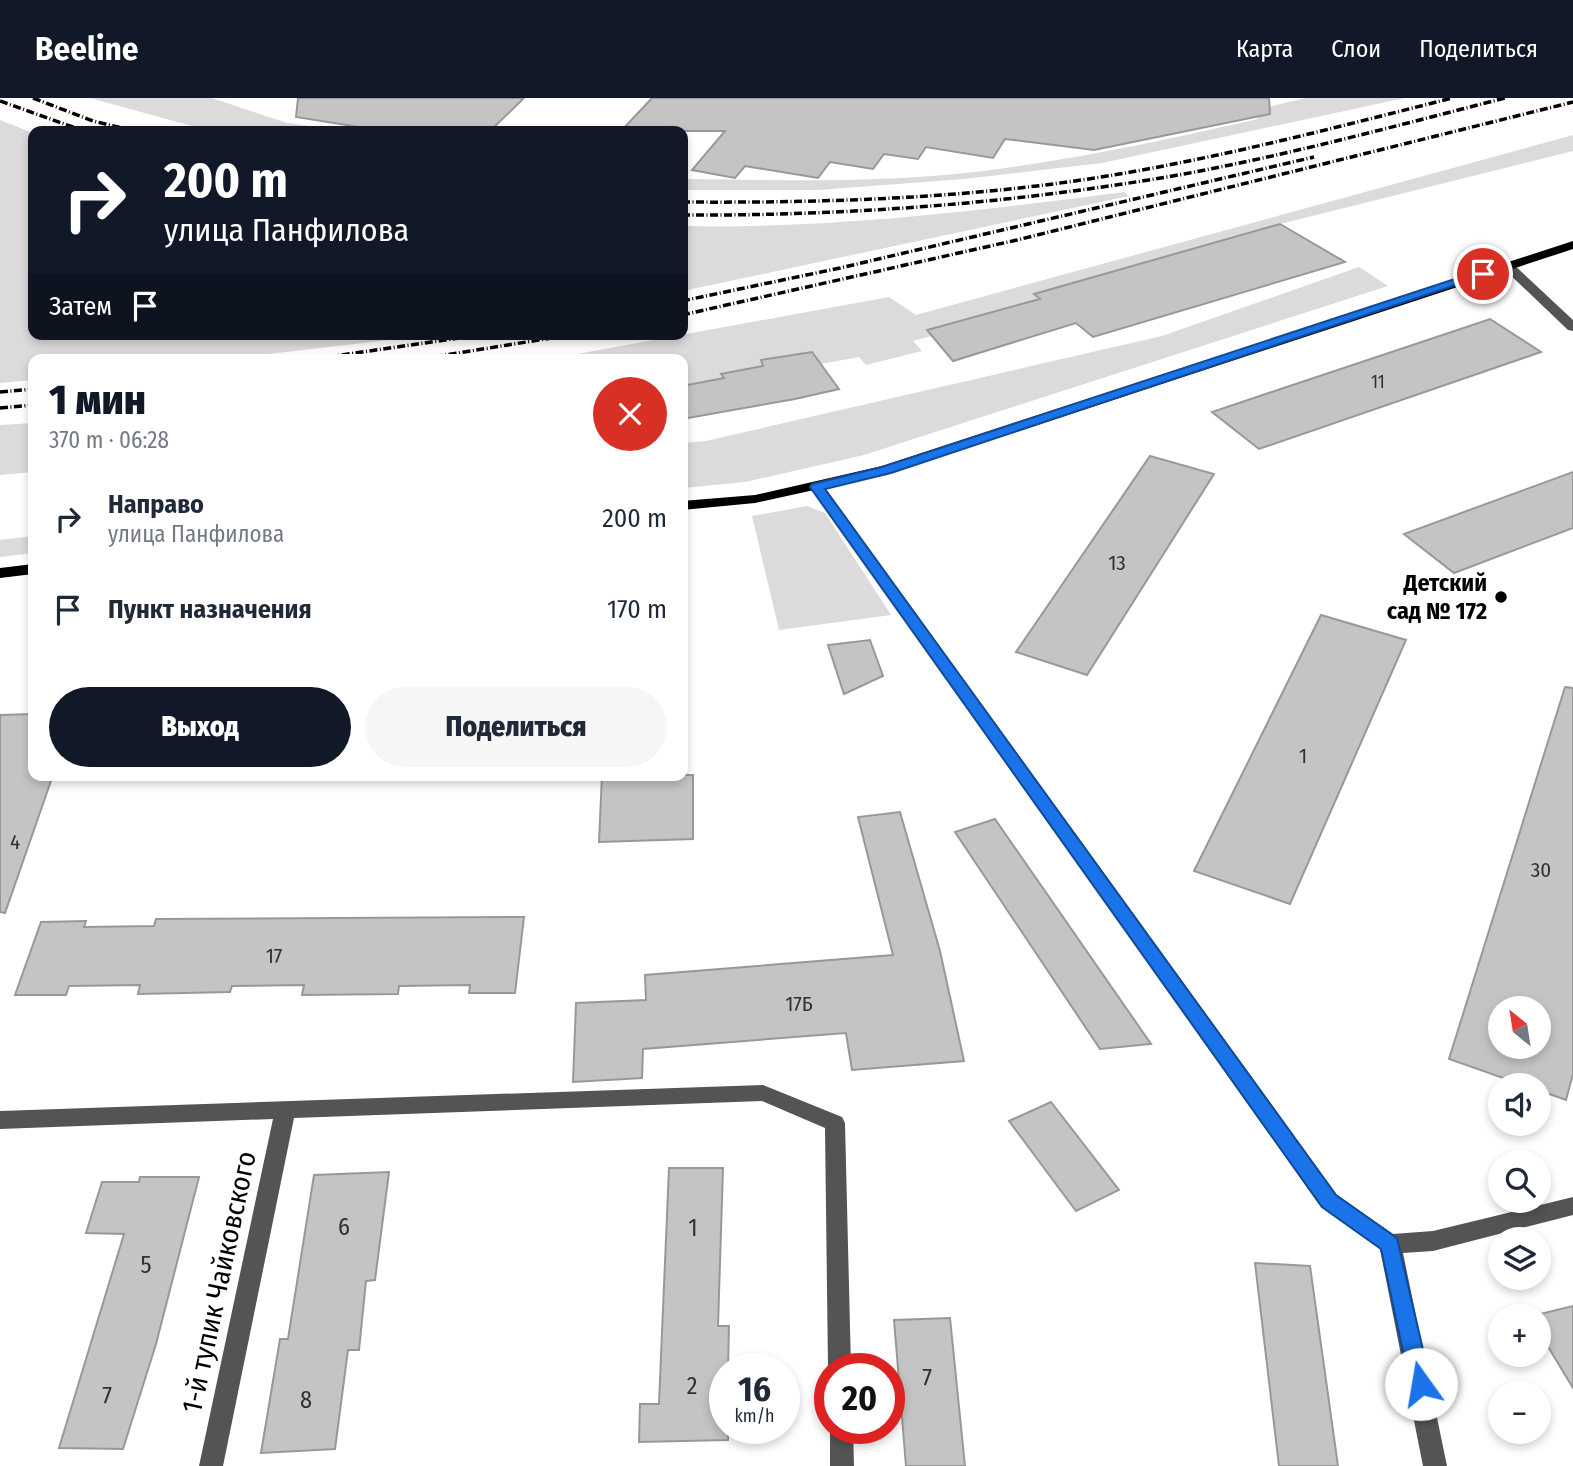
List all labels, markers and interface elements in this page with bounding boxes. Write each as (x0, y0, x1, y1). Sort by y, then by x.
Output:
text: Beeline (35, 29, 139, 69)
text: Карта (1236, 35, 1293, 63)
text: Слои (1331, 35, 1381, 63)
text: Поделиться (1419, 35, 1538, 63)
text: 200 m (164, 151, 288, 210)
icon: right (49, 154, 140, 245)
text: улица Панфилова (164, 211, 409, 249)
pin (1453, 244, 1513, 304)
icon: arrive (1464, 255, 1502, 293)
icon: arrive (126, 287, 164, 325)
text: Затем (49, 291, 112, 322)
house number: 11 (1371, 371, 1385, 393)
text: 1 мин (49, 375, 146, 425)
button: close (593, 377, 667, 451)
text: 370 m · 06:28 (49, 426, 169, 454)
text: Направо (108, 489, 204, 520)
icon: right (49, 500, 87, 538)
text: 200 m (602, 503, 667, 534)
text: улица Панфилова (108, 520, 284, 548)
house number: 13 (1108, 550, 1126, 576)
place label: Детский сад № 172 (1387, 569, 1487, 625)
marker: Детский сад № 172 (1493, 589, 1509, 605)
icon: arrive (49, 591, 87, 629)
text: Пункт назначения (108, 594, 312, 625)
text: 170 m (607, 594, 667, 625)
button: Выход (49, 687, 351, 767)
button: Поделиться (365, 687, 667, 767)
house number: 1 (1299, 743, 1307, 769)
house number: 4 (10, 829, 20, 855)
house number: 30 (1531, 857, 1551, 883)
house number: 17 (266, 943, 282, 969)
house number: 17Б (785, 991, 813, 1017)
north arrow (1488, 996, 1550, 1059)
map controls (1488, 996, 1551, 1444)
button: sound (1488, 1073, 1551, 1136)
street label: 1-й тупик Чайковского (175, 1148, 263, 1416)
button: search (1488, 1150, 1551, 1213)
house number: 6 (338, 1213, 350, 1241)
house number: 1 (688, 1214, 698, 1242)
button: layers (1488, 1227, 1551, 1290)
house number: 5 (140, 1251, 152, 1279)
button: + (1488, 1304, 1551, 1367)
position arrow (1384, 1347, 1458, 1421)
speed limit sign: 20 (814, 1353, 905, 1444)
house number: 7 (922, 1364, 932, 1392)
text: 16 (738, 1368, 771, 1410)
house number: 2 (687, 1372, 697, 1400)
button: − (1488, 1381, 1551, 1444)
house number: 7 (102, 1382, 112, 1410)
house number: 8 (300, 1386, 312, 1414)
text: km/h (734, 1405, 775, 1427)

